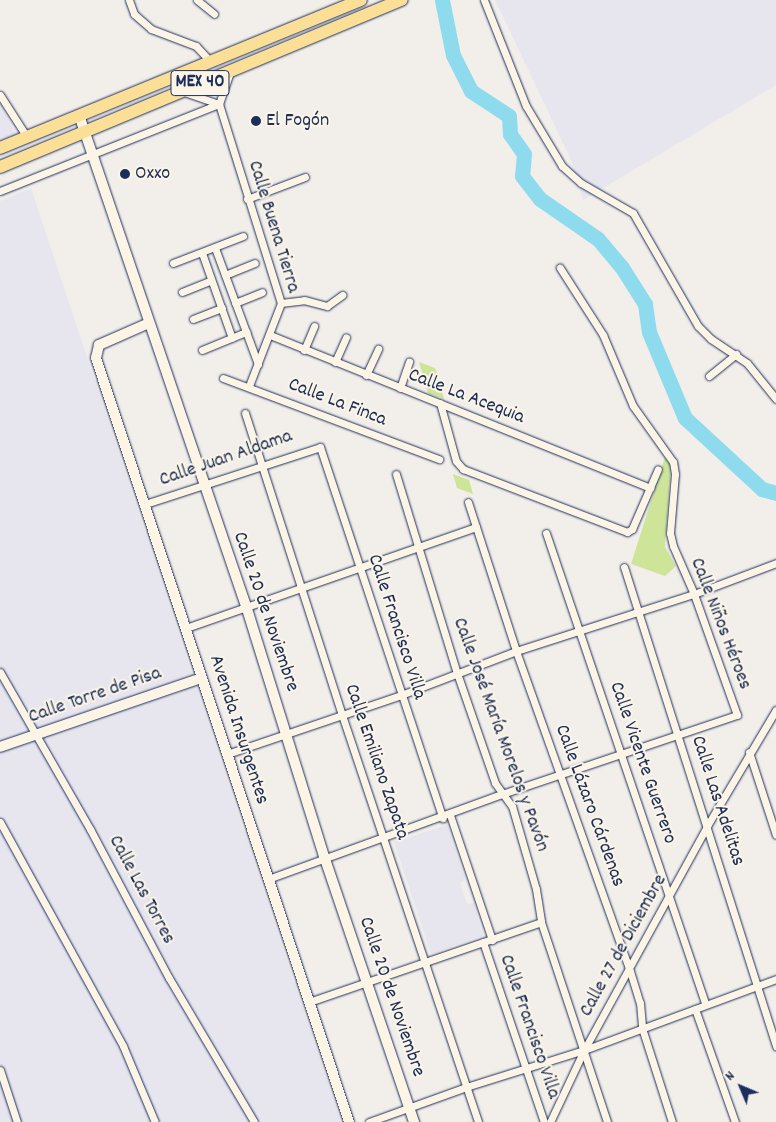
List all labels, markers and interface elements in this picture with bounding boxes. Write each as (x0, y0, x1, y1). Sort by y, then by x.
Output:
road number: MEX 40 (170, 66, 230, 100)
place label: El Fogón (266, 109, 329, 133)
marker: El Fogón (250, 115, 262, 127)
street label: Calle Buena Tierra (242, 158, 304, 296)
place label: Oxxo (135, 162, 170, 186)
marker: Oxxo (119, 168, 131, 180)
street label: Calle La Acequia (404, 364, 528, 430)
street label: Calle La Finca (284, 373, 390, 433)
street label: Calle Juan Aldama (156, 425, 296, 493)
street label: Calle 20 de Noviembre (226, 529, 304, 695)
street label: Calle Francisco Villa (361, 552, 431, 702)
street label: Calle Niños Héroes (684, 555, 756, 693)
street label: Calle José María Morelos y Pavón (446, 615, 554, 855)
street label: Avenida Insurgentes (203, 652, 273, 808)
street label: Calle Torre de Pisa (25, 662, 165, 730)
street label: Calle Vicente Guerrero (603, 679, 681, 847)
street label: Calle Emiliano Zapata (338, 681, 414, 843)
street label: Calle Lázaro Cárdenas (549, 722, 629, 890)
street label: Calle Las Adelitas (685, 733, 749, 869)
street label: Calle Las Torres (102, 831, 180, 949)
street label: Calle 27 de Diciembre (575, 871, 673, 1021)
street label: Calle 20 de Noviembre (352, 914, 430, 1080)
street label: Calle Francisco Villa (493, 952, 565, 1102)
north arrow (716, 1062, 766, 1112)
text: N (721, 1067, 740, 1086)

